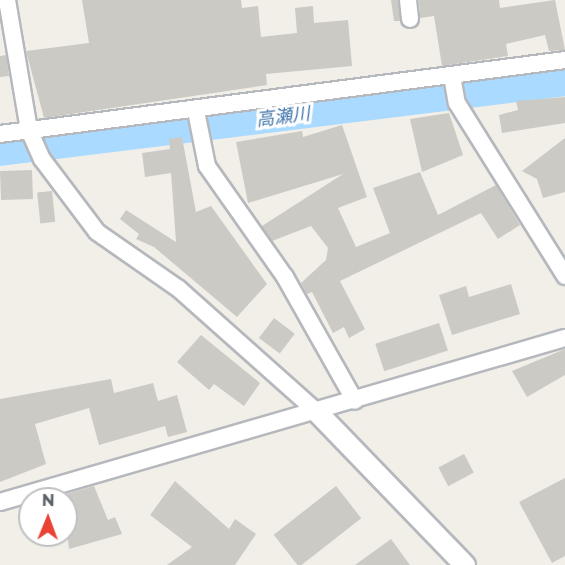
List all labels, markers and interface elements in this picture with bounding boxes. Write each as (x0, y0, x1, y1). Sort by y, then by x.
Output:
water label: 高瀬川 (255, 103, 311, 131)
north arrow (18, 487, 78, 547)
text: N (42, 491, 55, 510)

